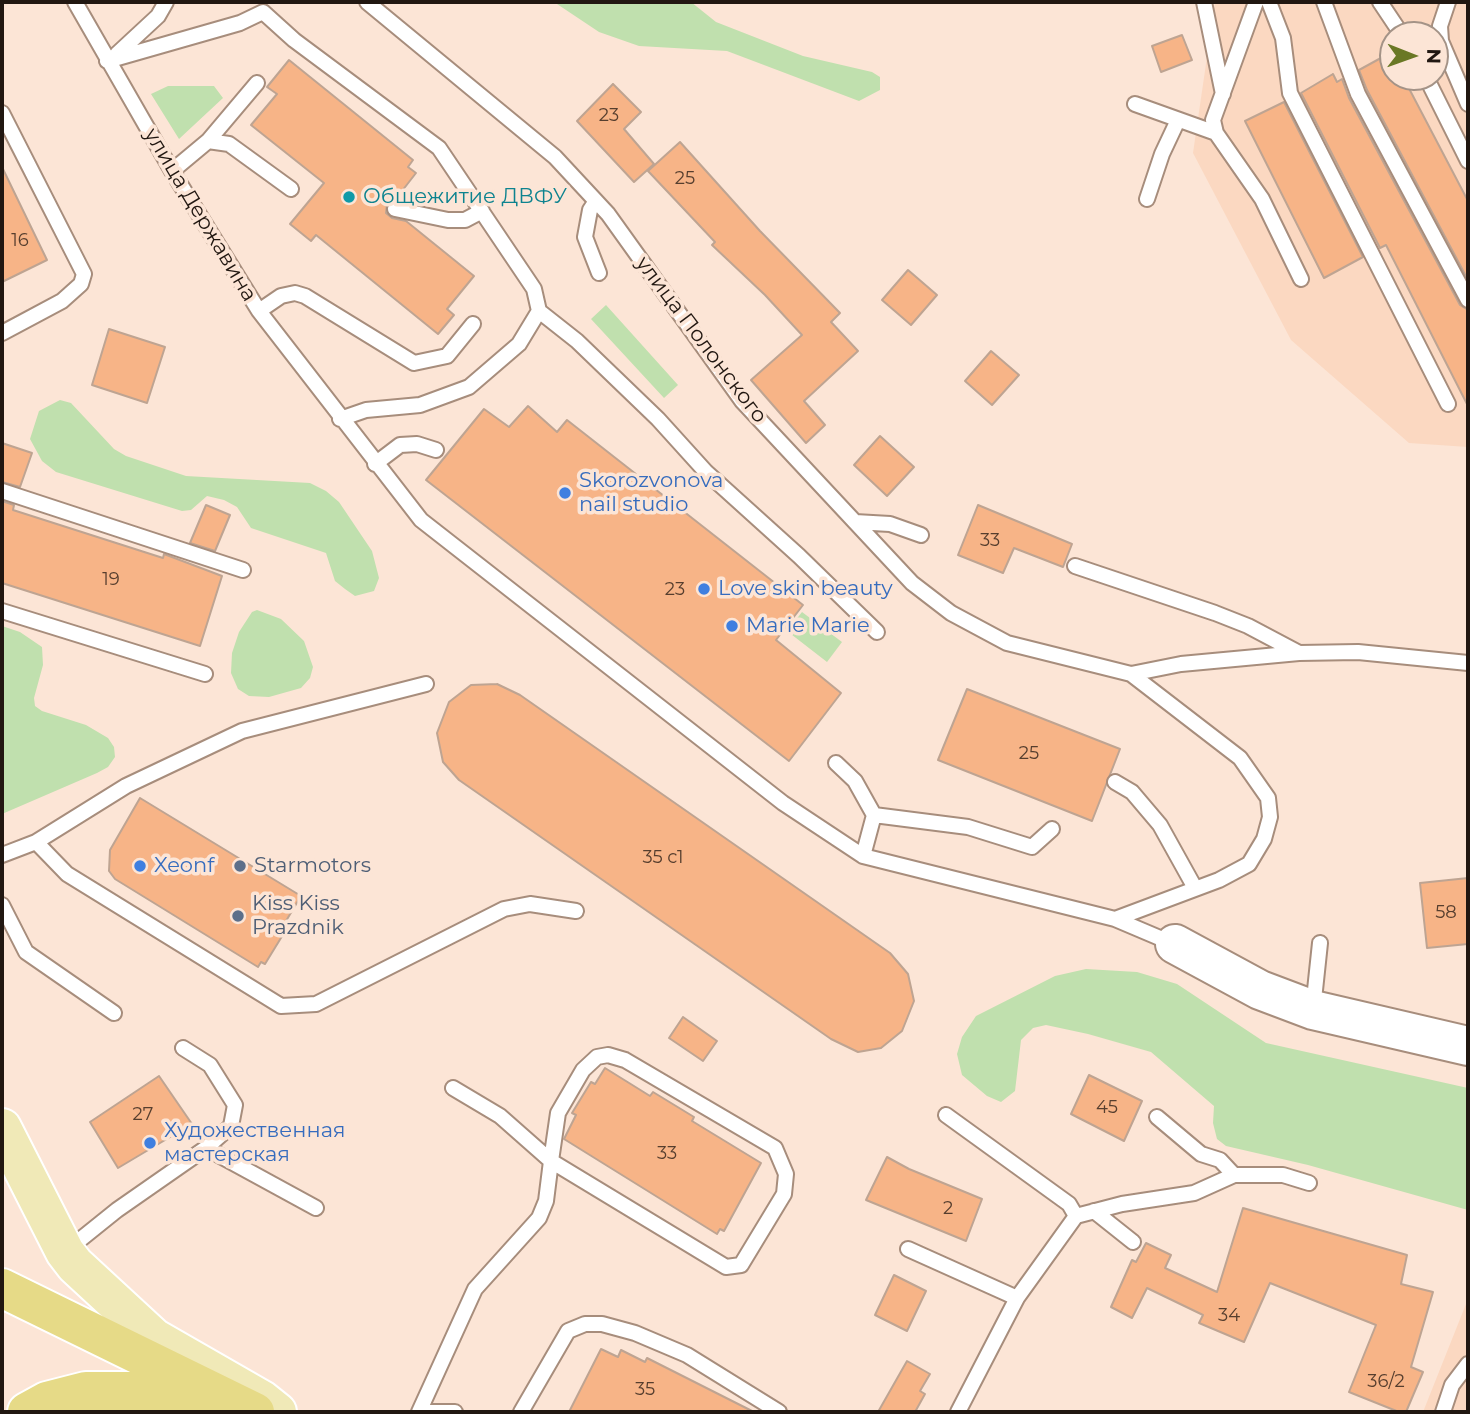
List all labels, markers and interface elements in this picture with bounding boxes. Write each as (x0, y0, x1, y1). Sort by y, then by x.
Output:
north arrow (1379, 21, 1449, 91)
text: N (1422, 48, 1445, 64)
house number: 23 (599, 105, 619, 127)
street label: улица Державина (138, 124, 262, 306)
house number: 25 (675, 168, 695, 190)
place label: Общежитие ДВФУ (363, 184, 567, 210)
marker: Общежитие ДВФУ (341, 189, 357, 205)
house number: 16 (11, 230, 29, 252)
street label: улица Полонского (630, 252, 772, 428)
place label: Skorozvonova nail studio (579, 468, 723, 518)
marker: Skorozvonova nail studio (557, 485, 573, 501)
house number: 33 (980, 530, 1000, 552)
house number: 19 (102, 569, 120, 591)
place label: Love skin beauty (718, 576, 893, 602)
house number: 23 (665, 579, 685, 601)
marker: Love skin beauty (696, 581, 712, 597)
place label: Marie Marie (746, 613, 870, 639)
marker: Marie Marie (724, 618, 740, 634)
house number: 25 (1019, 743, 1039, 765)
house number: 35 с1 (642, 847, 684, 869)
place label: Xeonf (154, 853, 214, 879)
place label: Starmotors (254, 853, 371, 879)
marker: Xeonf (132, 858, 148, 874)
marker: Starmotors (232, 858, 248, 874)
place label: Kiss Kiss Prazdnik (252, 891, 344, 941)
house number: 58 (1435, 902, 1457, 924)
marker: Kiss Kiss Prazdnik (230, 908, 246, 924)
house number: 45 (1096, 1097, 1118, 1119)
house number: 27 (133, 1104, 153, 1126)
place label: Художественная мастерская (164, 1118, 346, 1168)
marker: Художественная мастерская (142, 1135, 158, 1151)
house number: 33 (657, 1143, 677, 1165)
house number: 2 (943, 1198, 953, 1220)
house number: 34 (1218, 1305, 1240, 1327)
house number: 36/2 (1367, 1371, 1405, 1393)
house number: 35 (635, 1379, 655, 1401)

